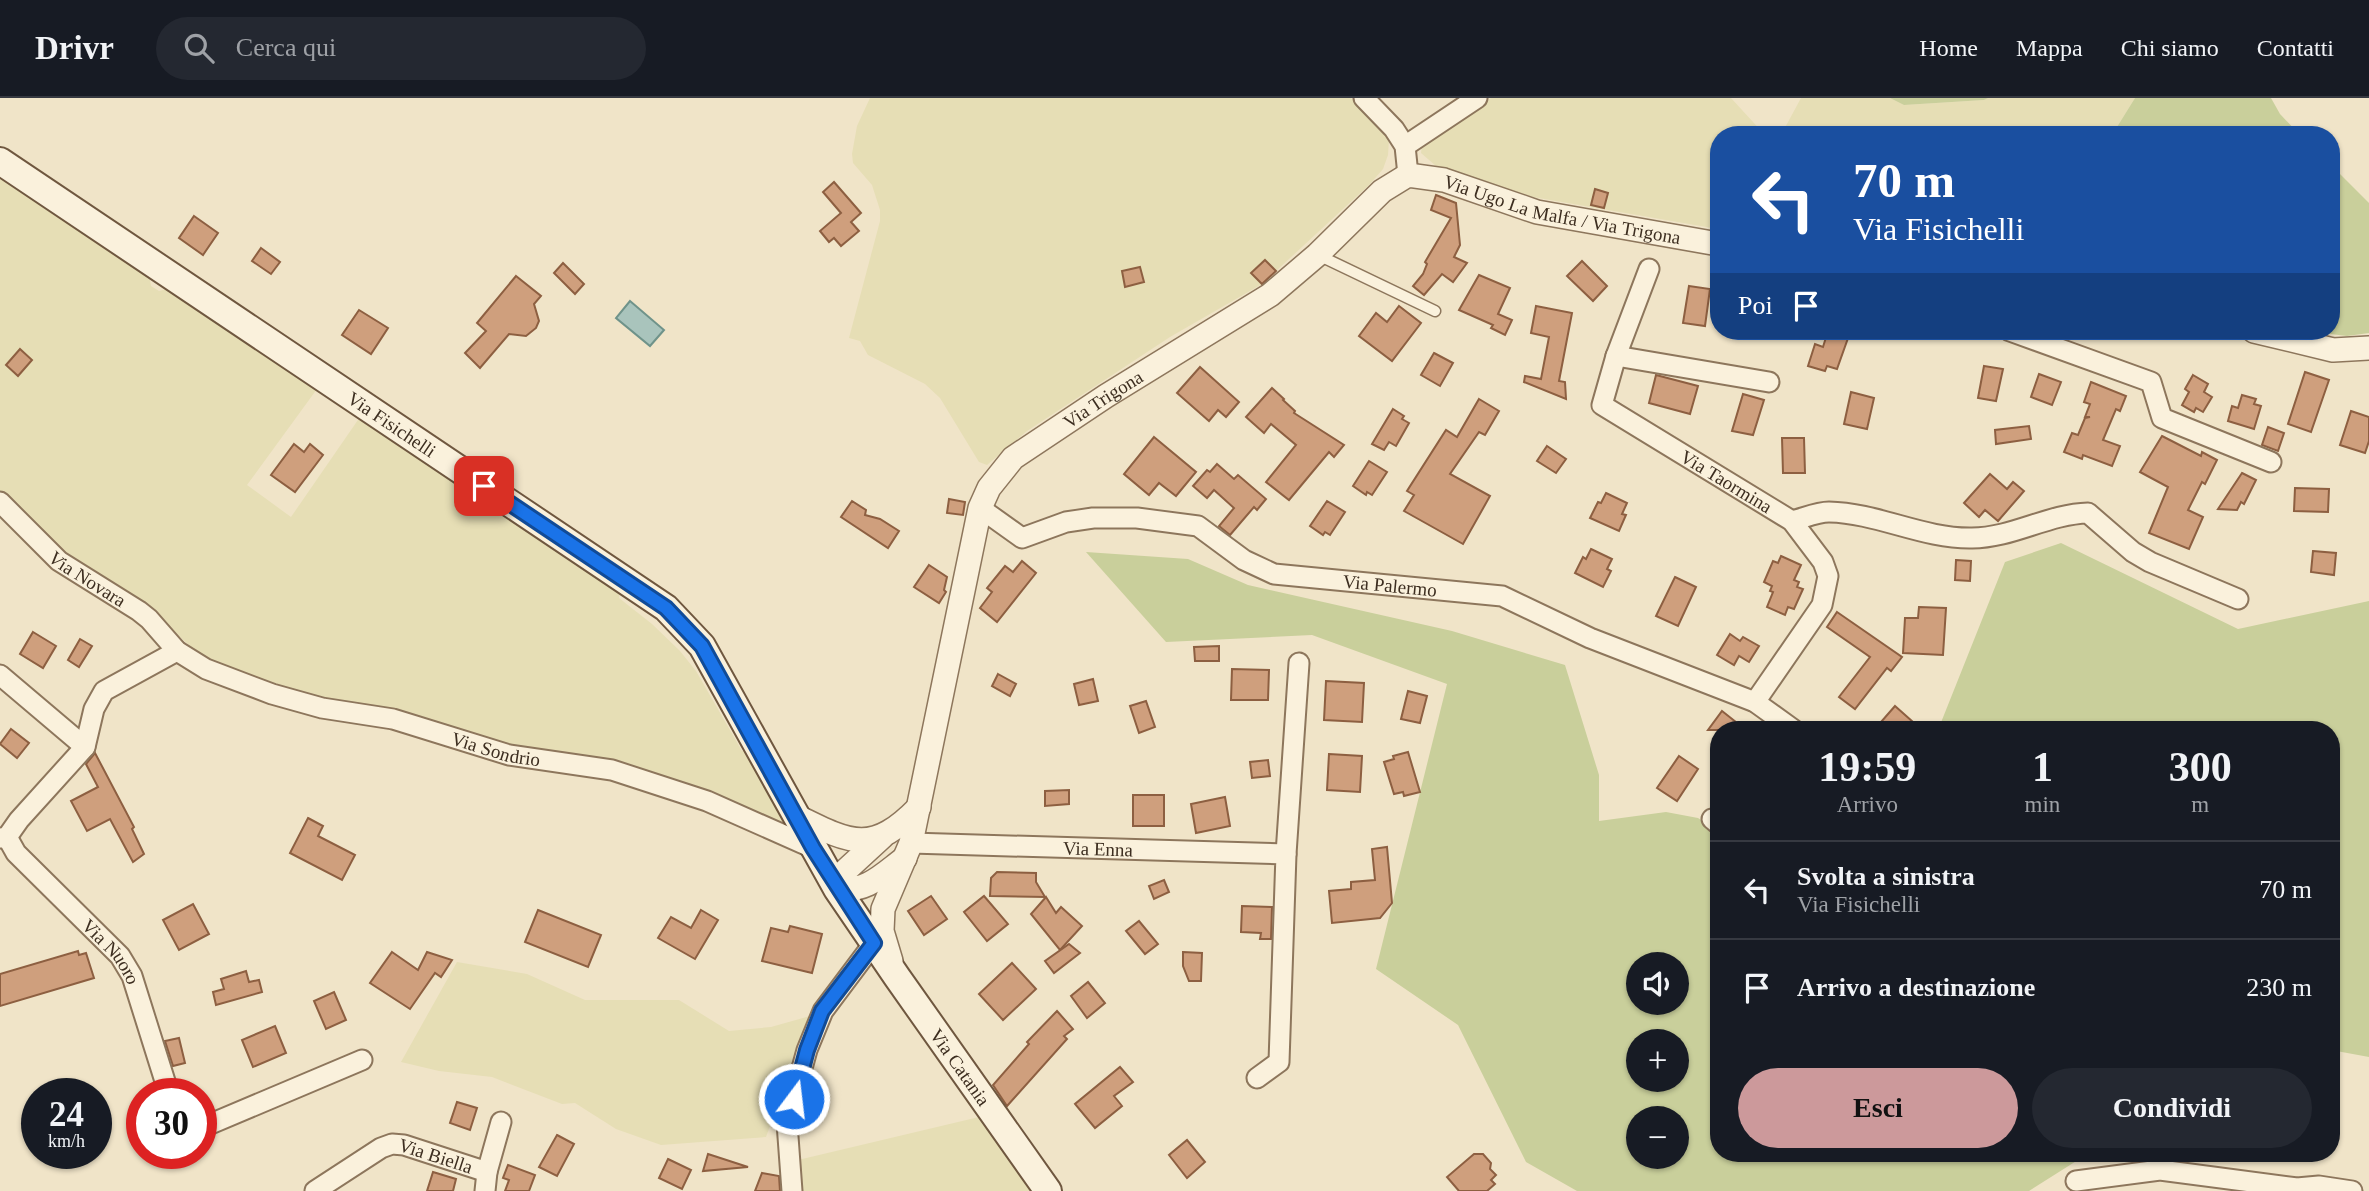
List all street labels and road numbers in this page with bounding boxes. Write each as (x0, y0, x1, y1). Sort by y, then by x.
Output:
street label: Via Ugo La Malfa / Via Trigona (1441, 171, 1683, 248)
street label: Via Trigona (1059, 366, 1147, 433)
street label: Via Fisichelli (344, 387, 440, 462)
street label: Via Taormina (1677, 446, 1776, 518)
street label: Via Novara (44, 547, 130, 611)
street label: Via Palermo (1342, 571, 1438, 601)
street label: Via Sondrio (449, 728, 542, 770)
street label: Via Enna (1063, 837, 1134, 861)
street label: Via Nuoro (78, 915, 144, 987)
street label: Via Catania (926, 1025, 995, 1110)
street label: Via Biella (396, 1134, 476, 1178)

